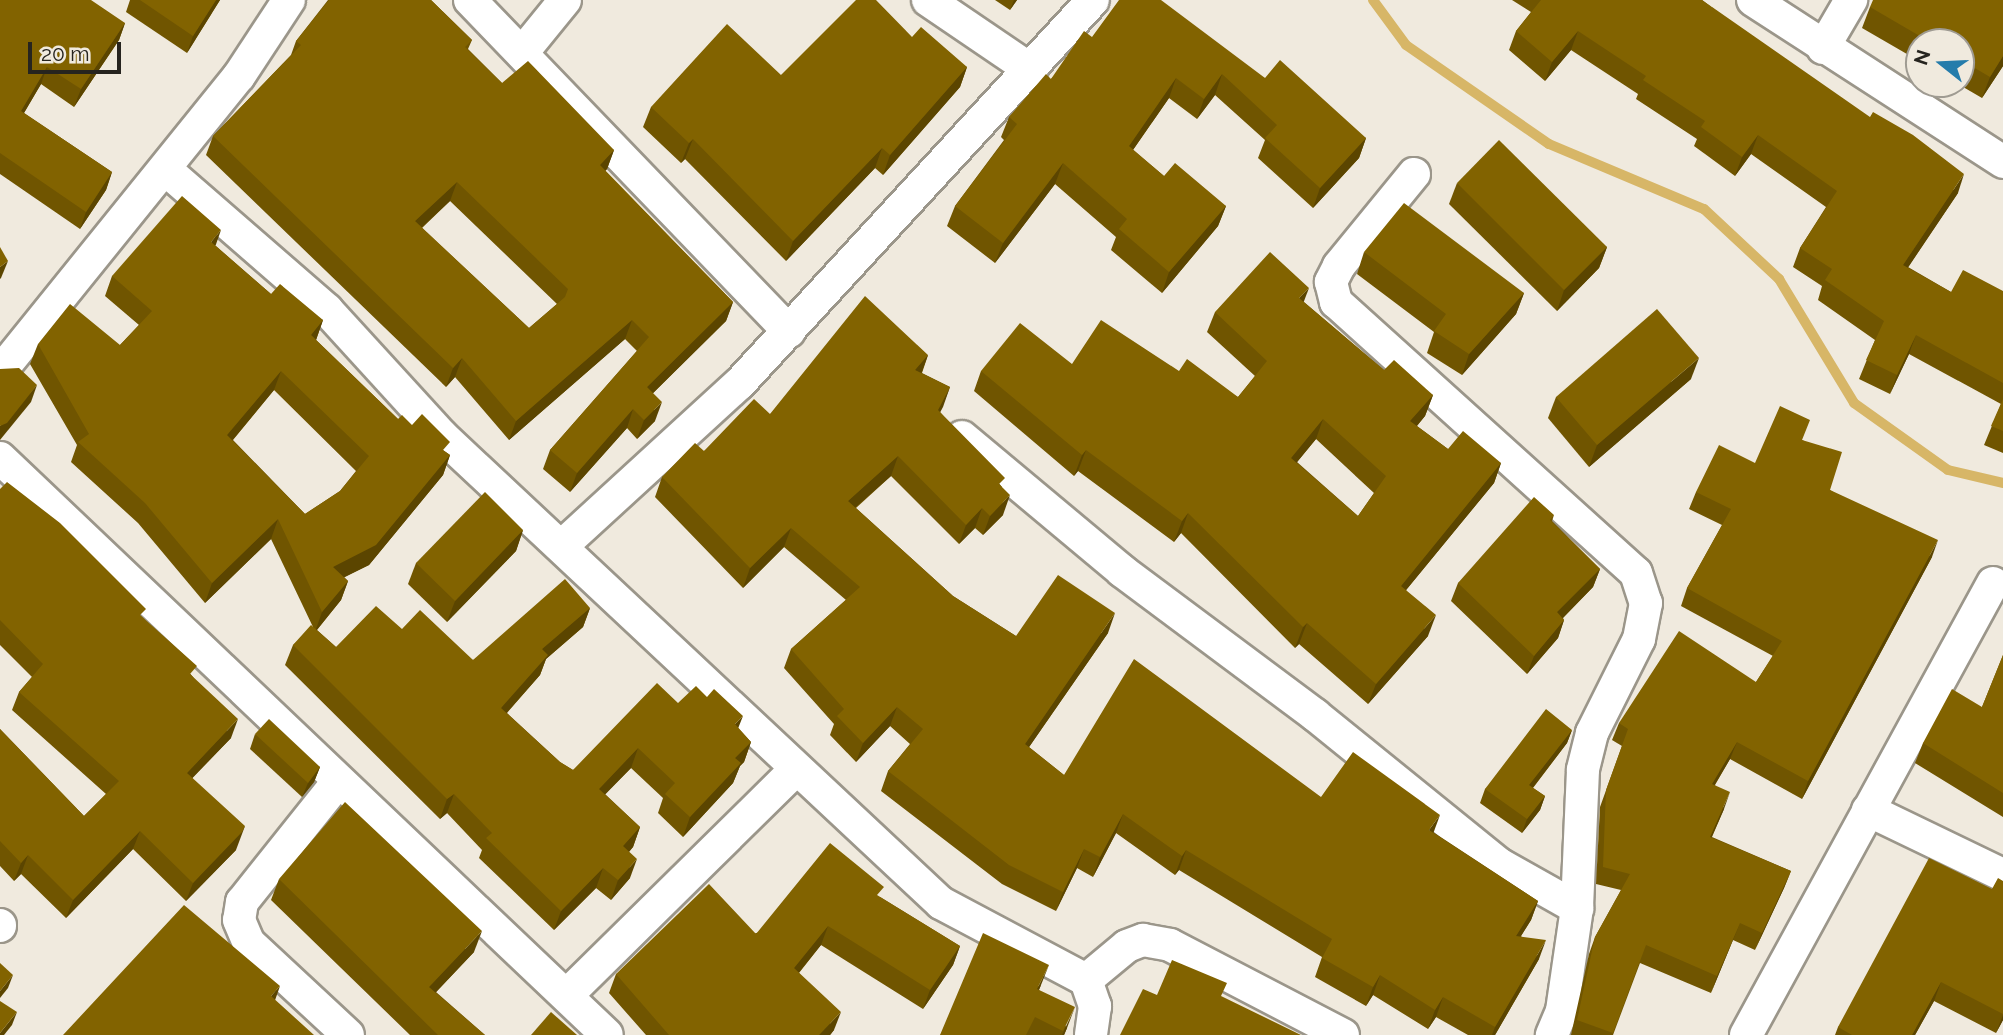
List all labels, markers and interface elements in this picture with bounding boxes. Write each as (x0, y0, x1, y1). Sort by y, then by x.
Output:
scale bar (32, 28, 124, 72)
north arrow (1905, 28, 1975, 98)
text: 20 m (41, 41, 89, 66)
text: N (1909, 47, 1935, 67)

